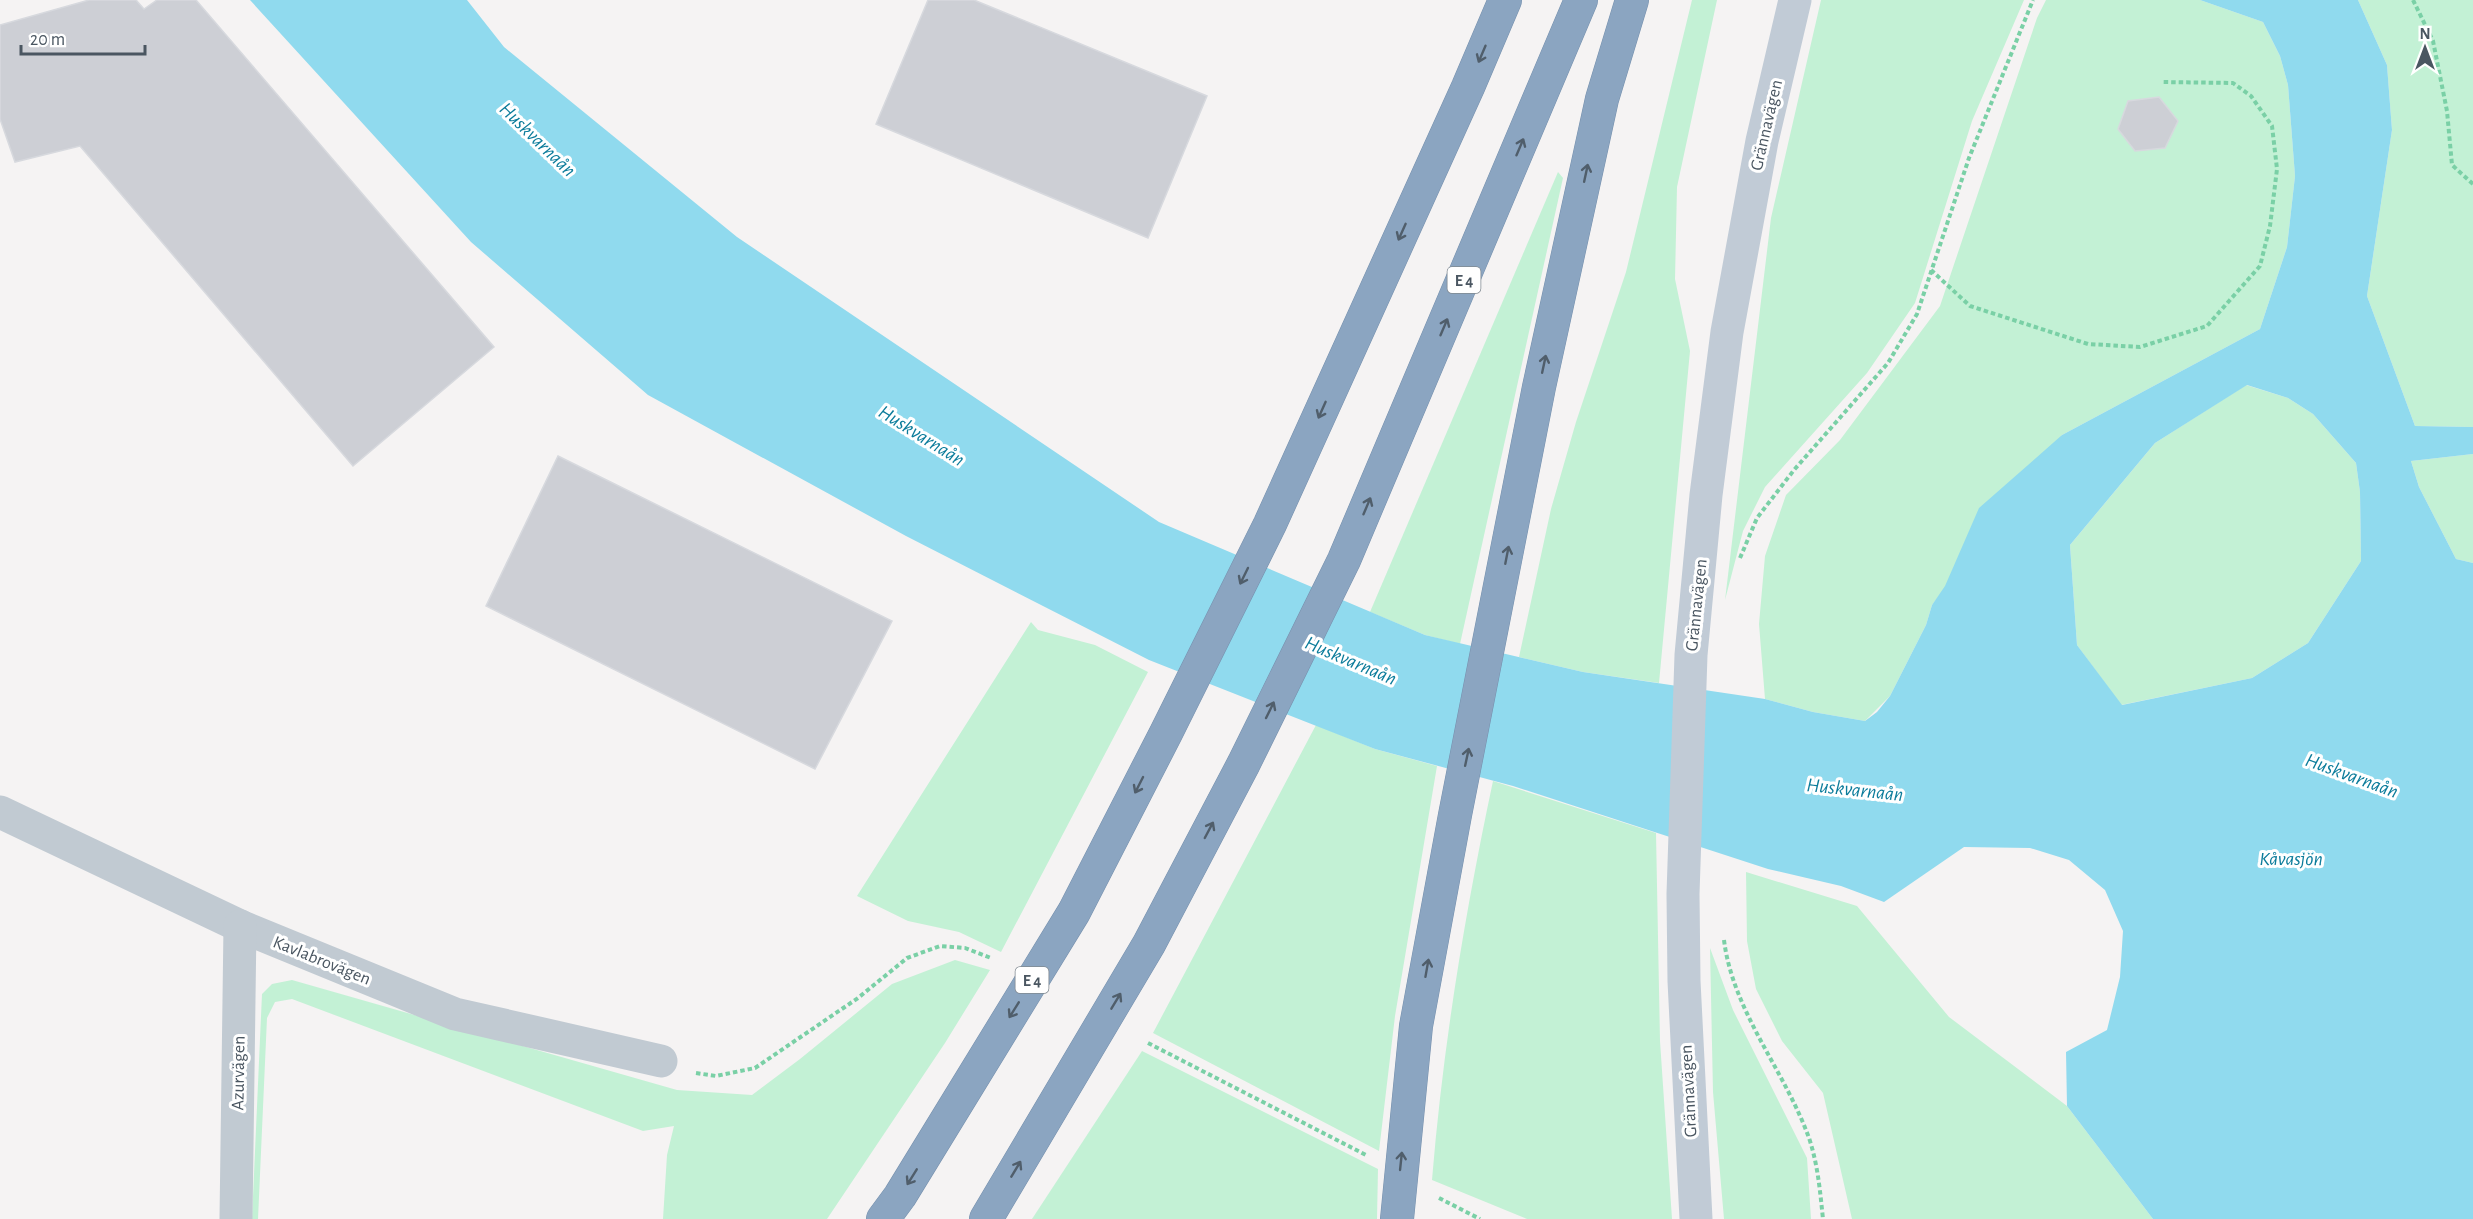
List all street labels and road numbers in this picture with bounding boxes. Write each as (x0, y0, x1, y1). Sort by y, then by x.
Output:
street label: Grännavägen (1748, 78, 1786, 172)
road number: E 4 (1448, 267, 1480, 293)
street label: Grännavägen (1683, 558, 1711, 652)
street label: Kavlabrovägen (270, 933, 373, 989)
road number: E 4 (1016, 967, 1048, 993)
street label: Azurvägen (229, 1035, 249, 1111)
street label: Grännavägen (1678, 1044, 1700, 1138)

